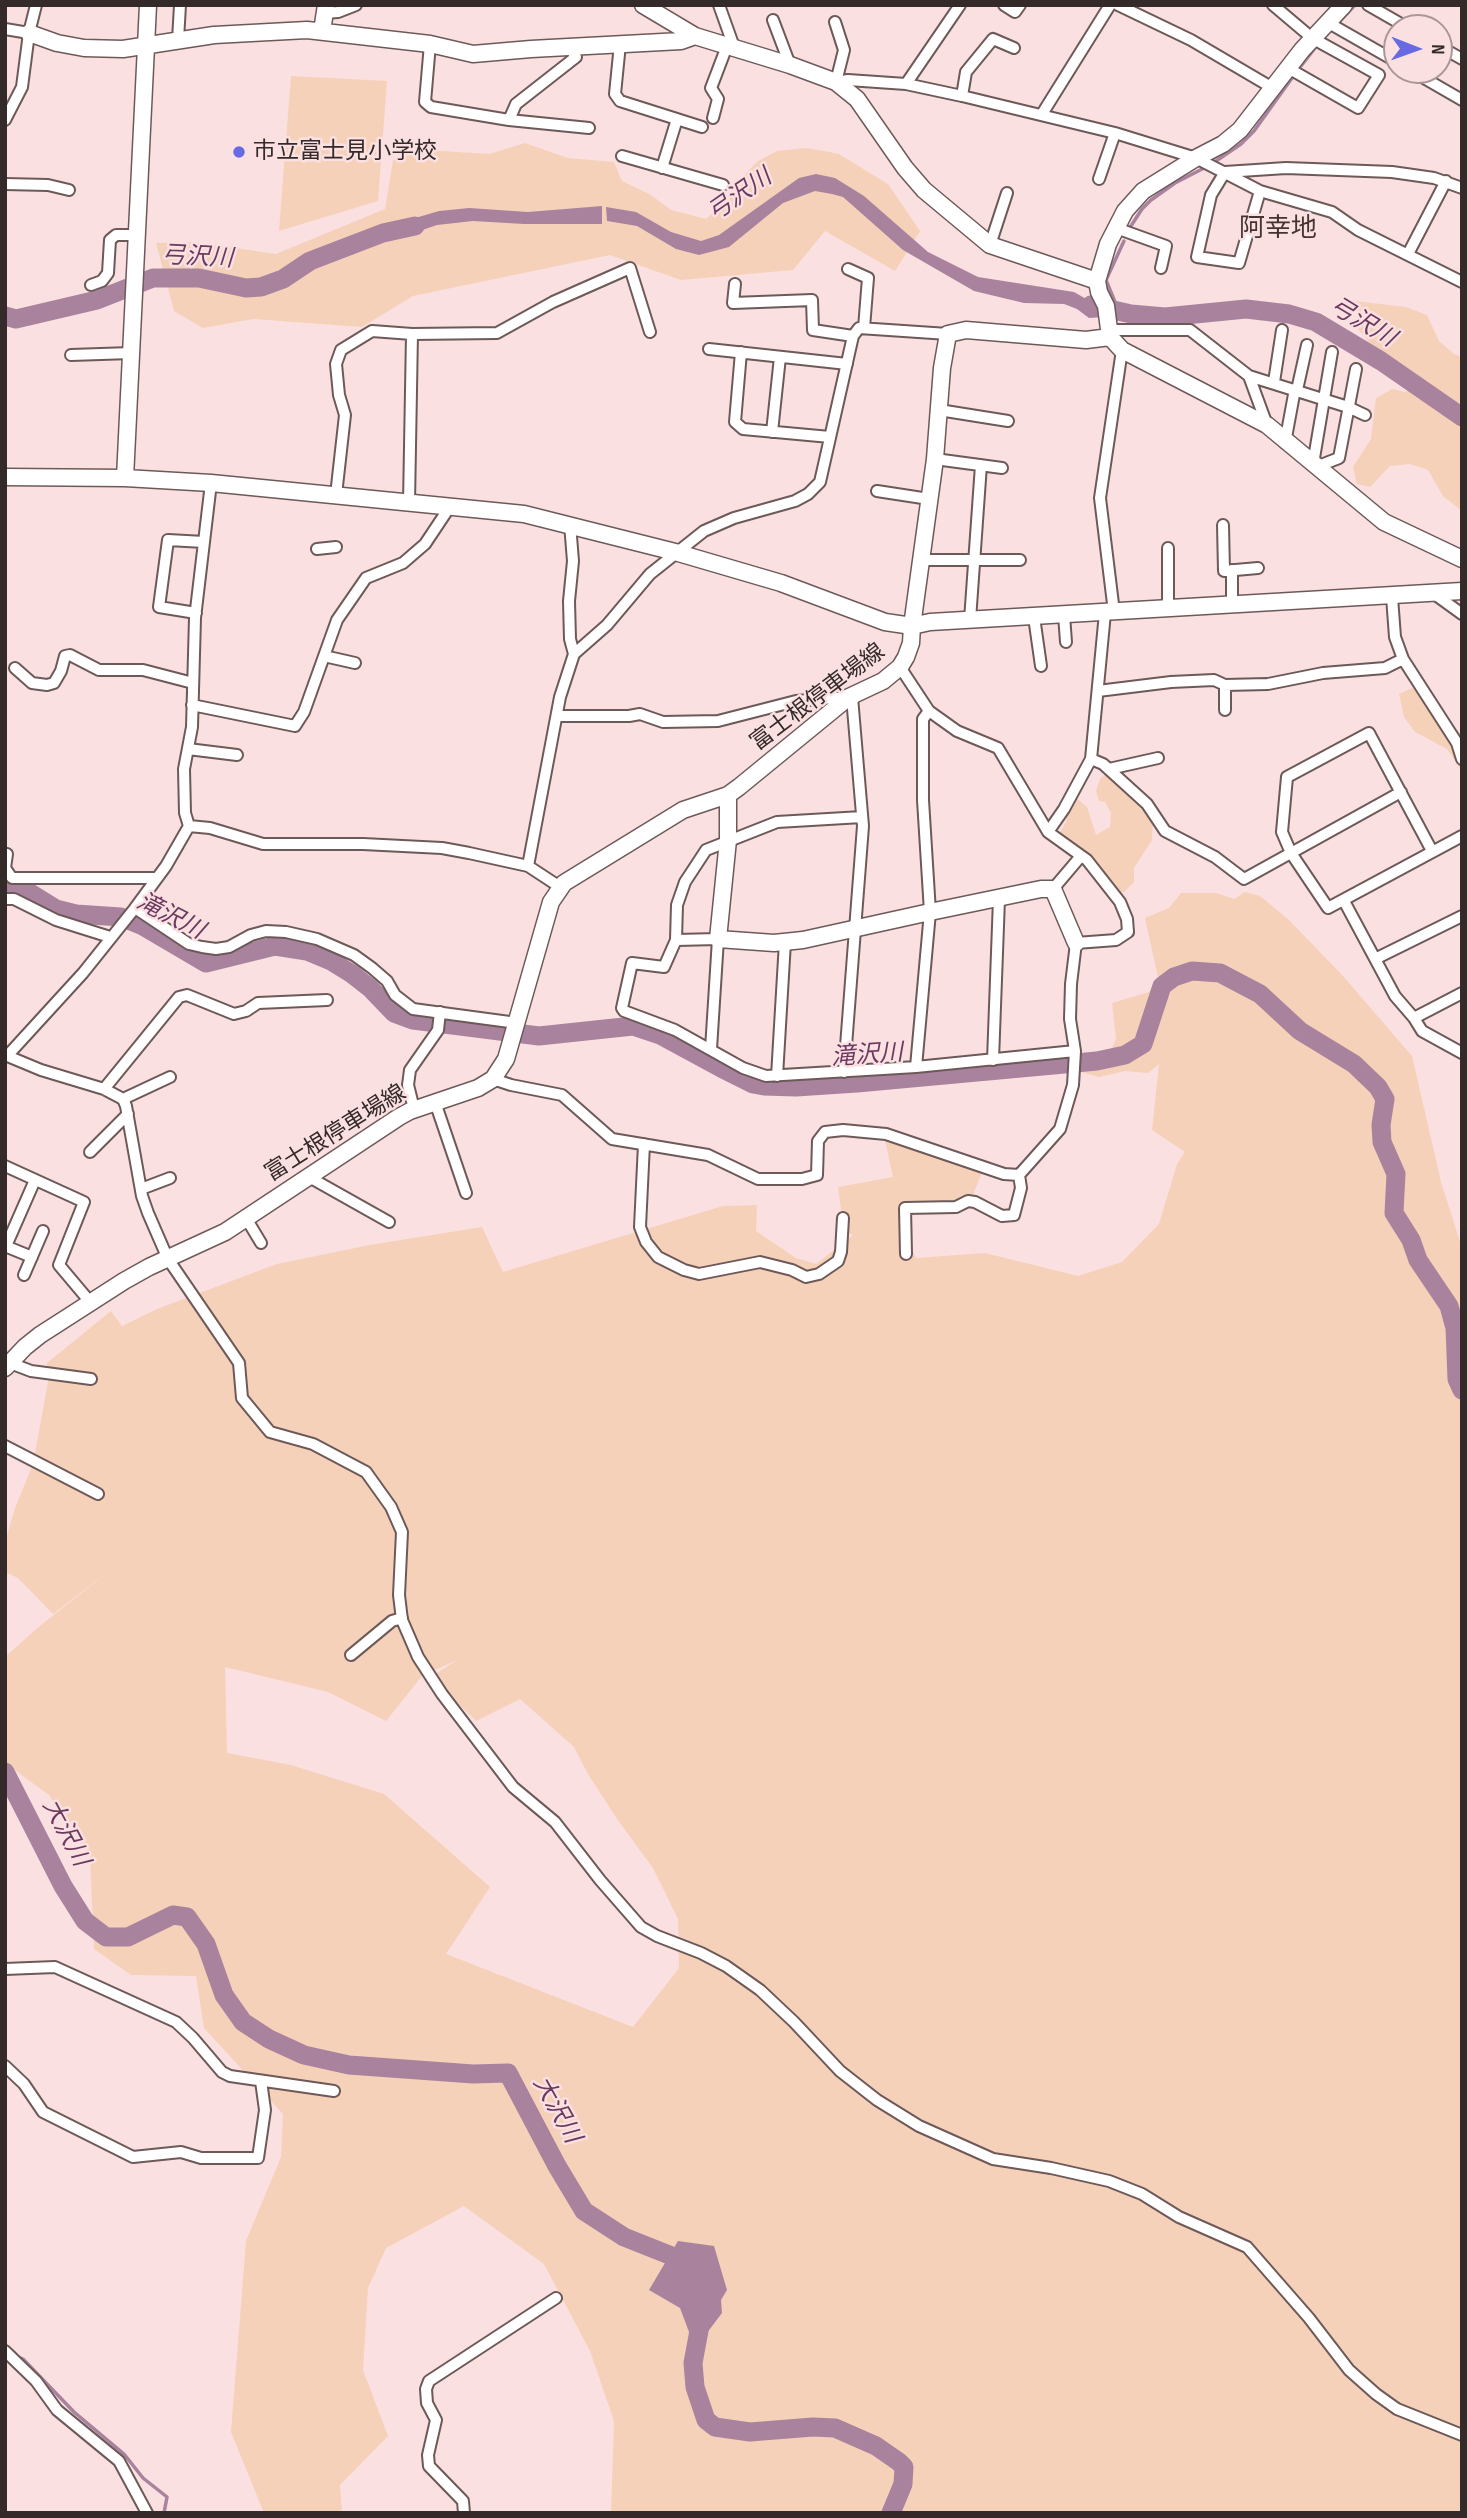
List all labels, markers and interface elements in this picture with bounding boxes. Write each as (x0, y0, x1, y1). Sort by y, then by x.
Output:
north arrow (1383, 14, 1453, 84)
text: N (1426, 44, 1449, 55)
place label: 市立富士見小学校 (253, 138, 437, 166)
marker: 市立富士見小学校 (231, 144, 247, 160)
water label: 弓沢川 (702, 164, 778, 228)
district label: 阿幸地 (1239, 213, 1317, 245)
water label: 弓沢川 (160, 242, 234, 274)
water label: 弓沢川 (1324, 292, 1400, 354)
street label: 富士根停車場線 (745, 639, 891, 757)
water label: 滝沢川 (131, 888, 209, 946)
water label: 滝沢川 (830, 1039, 904, 1073)
street label: 富士根停車場線 (260, 1080, 412, 1188)
water label: 大沢川 (35, 1794, 95, 1872)
water label: 大沢川 (526, 2072, 586, 2148)

